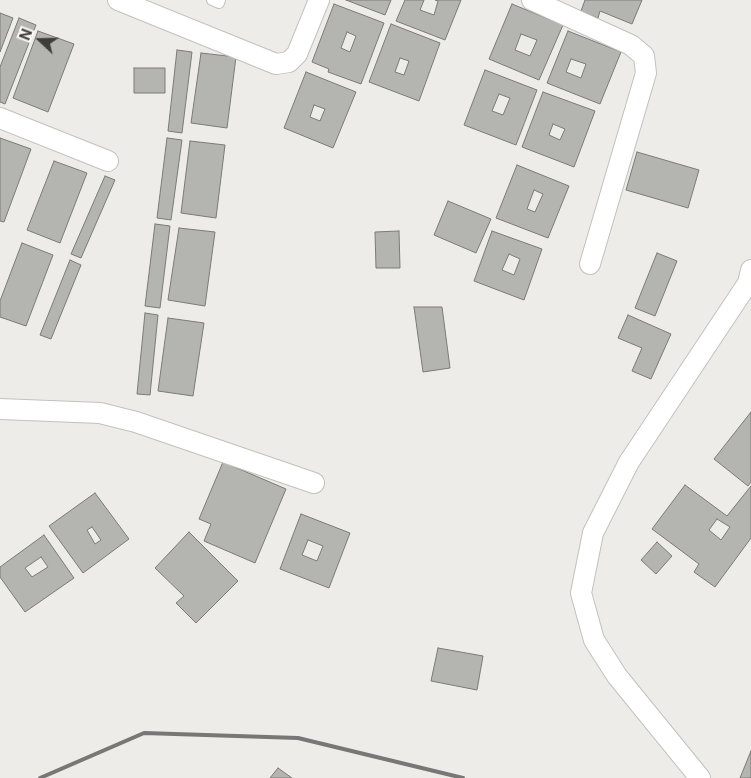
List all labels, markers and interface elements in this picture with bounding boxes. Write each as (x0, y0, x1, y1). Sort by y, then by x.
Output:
north arrow (15, 15, 65, 65)
text: N (16, 26, 35, 42)

